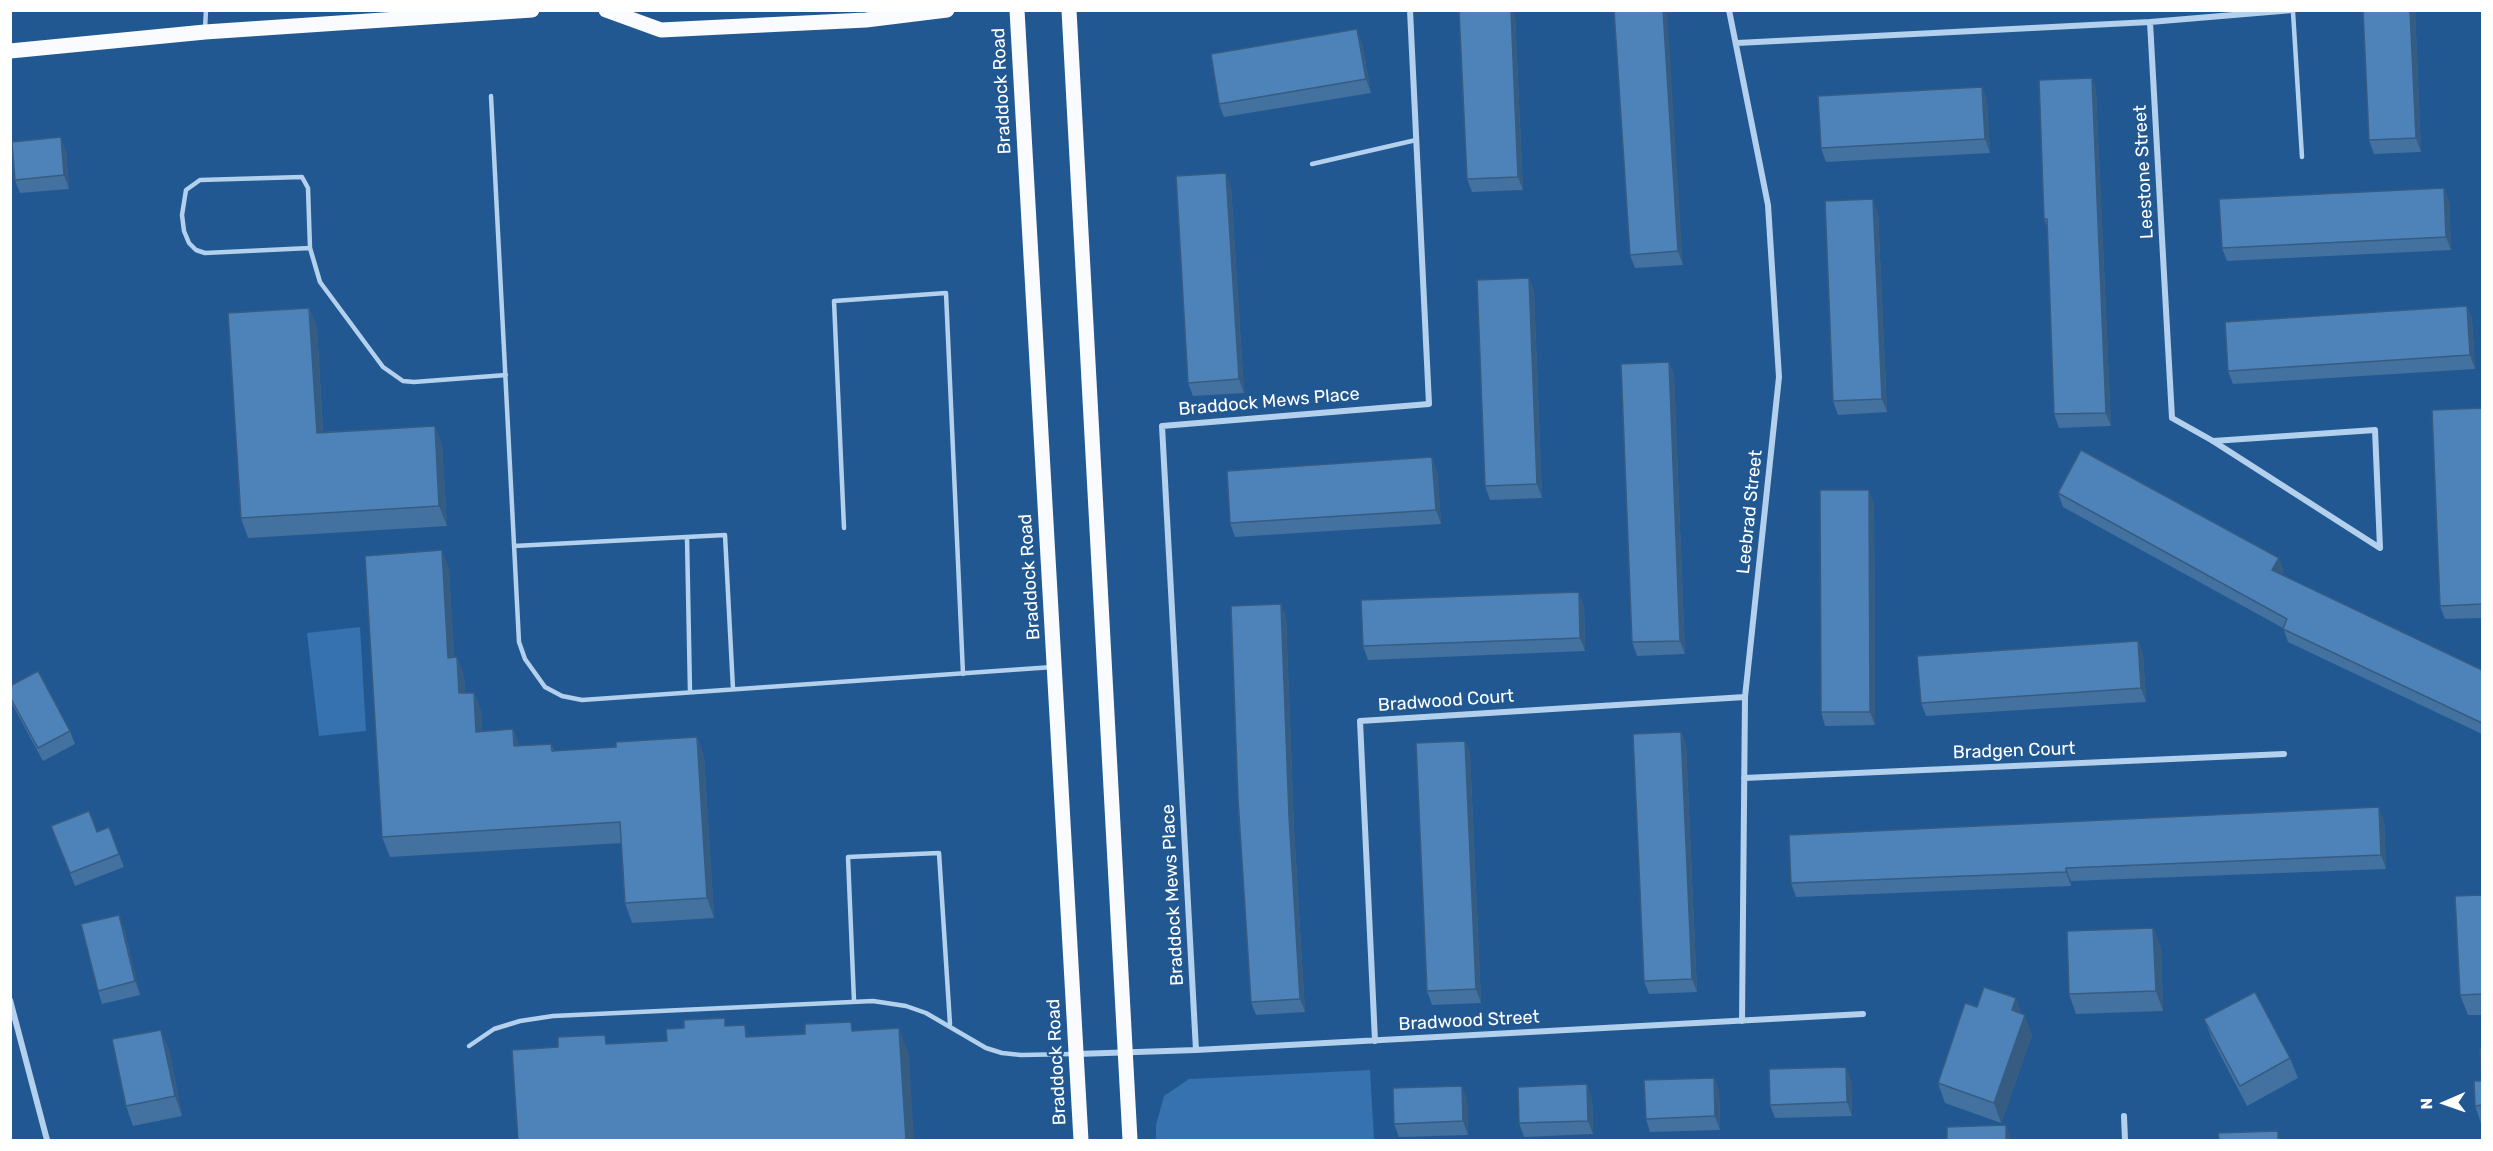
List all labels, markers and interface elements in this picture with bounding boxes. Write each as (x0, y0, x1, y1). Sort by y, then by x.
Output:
street label: Braddock Road (988, 27, 1016, 155)
street label: Leestone Street (2130, 104, 2158, 240)
street label: Braddock Mews Place (1177, 383, 1361, 421)
street label: Leebrad Street (1733, 449, 1767, 575)
street label: Braddock Road (1015, 513, 1045, 641)
street label: Bradwood Court (1377, 685, 1515, 717)
street label: Bradgen Court (1952, 738, 2076, 764)
street label: Braddock Mews Place (1157, 804, 1189, 986)
street label: Braddock Road (1043, 998, 1071, 1126)
street label: Bradwood Street (1398, 1007, 1540, 1035)
north arrow (2415, 1073, 2475, 1133)
text: N (2417, 1098, 2436, 1110)

